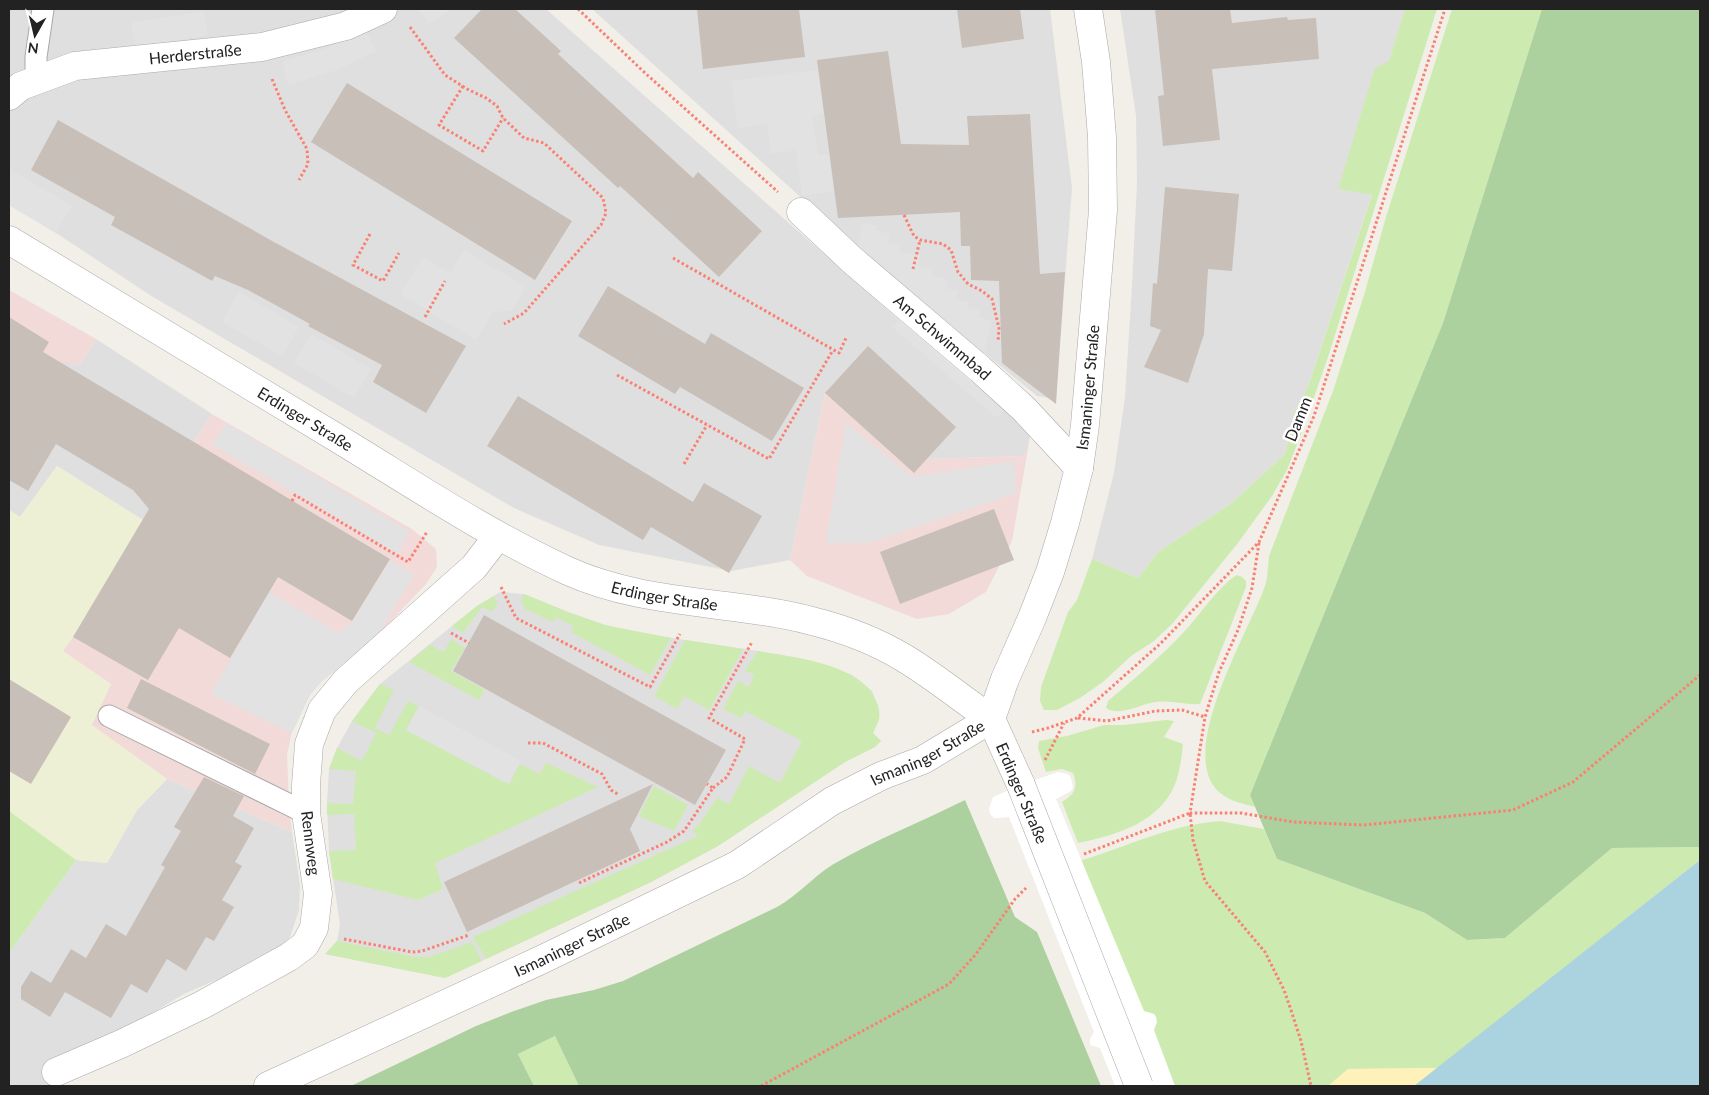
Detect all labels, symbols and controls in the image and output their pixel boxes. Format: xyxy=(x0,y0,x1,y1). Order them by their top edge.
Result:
north arrow xyxy=(10,10,60,60)
text: N xyxy=(27,39,40,58)
street label: Herderstraße xyxy=(148,39,242,67)
street label: Am Schwimmbad xyxy=(890,290,995,384)
street label: Ismaninger Straße xyxy=(1072,324,1102,451)
street label: Erdinger Straße xyxy=(254,382,357,454)
street label: Damm xyxy=(1280,394,1315,444)
street label: Erdinger Straße xyxy=(609,577,719,614)
street label: Ismaninger Straße xyxy=(867,715,988,789)
street label: Erdinger Straße xyxy=(993,739,1052,846)
street label: Rennweg xyxy=(298,810,325,876)
street label: Ismaninger Straße xyxy=(511,909,632,980)

